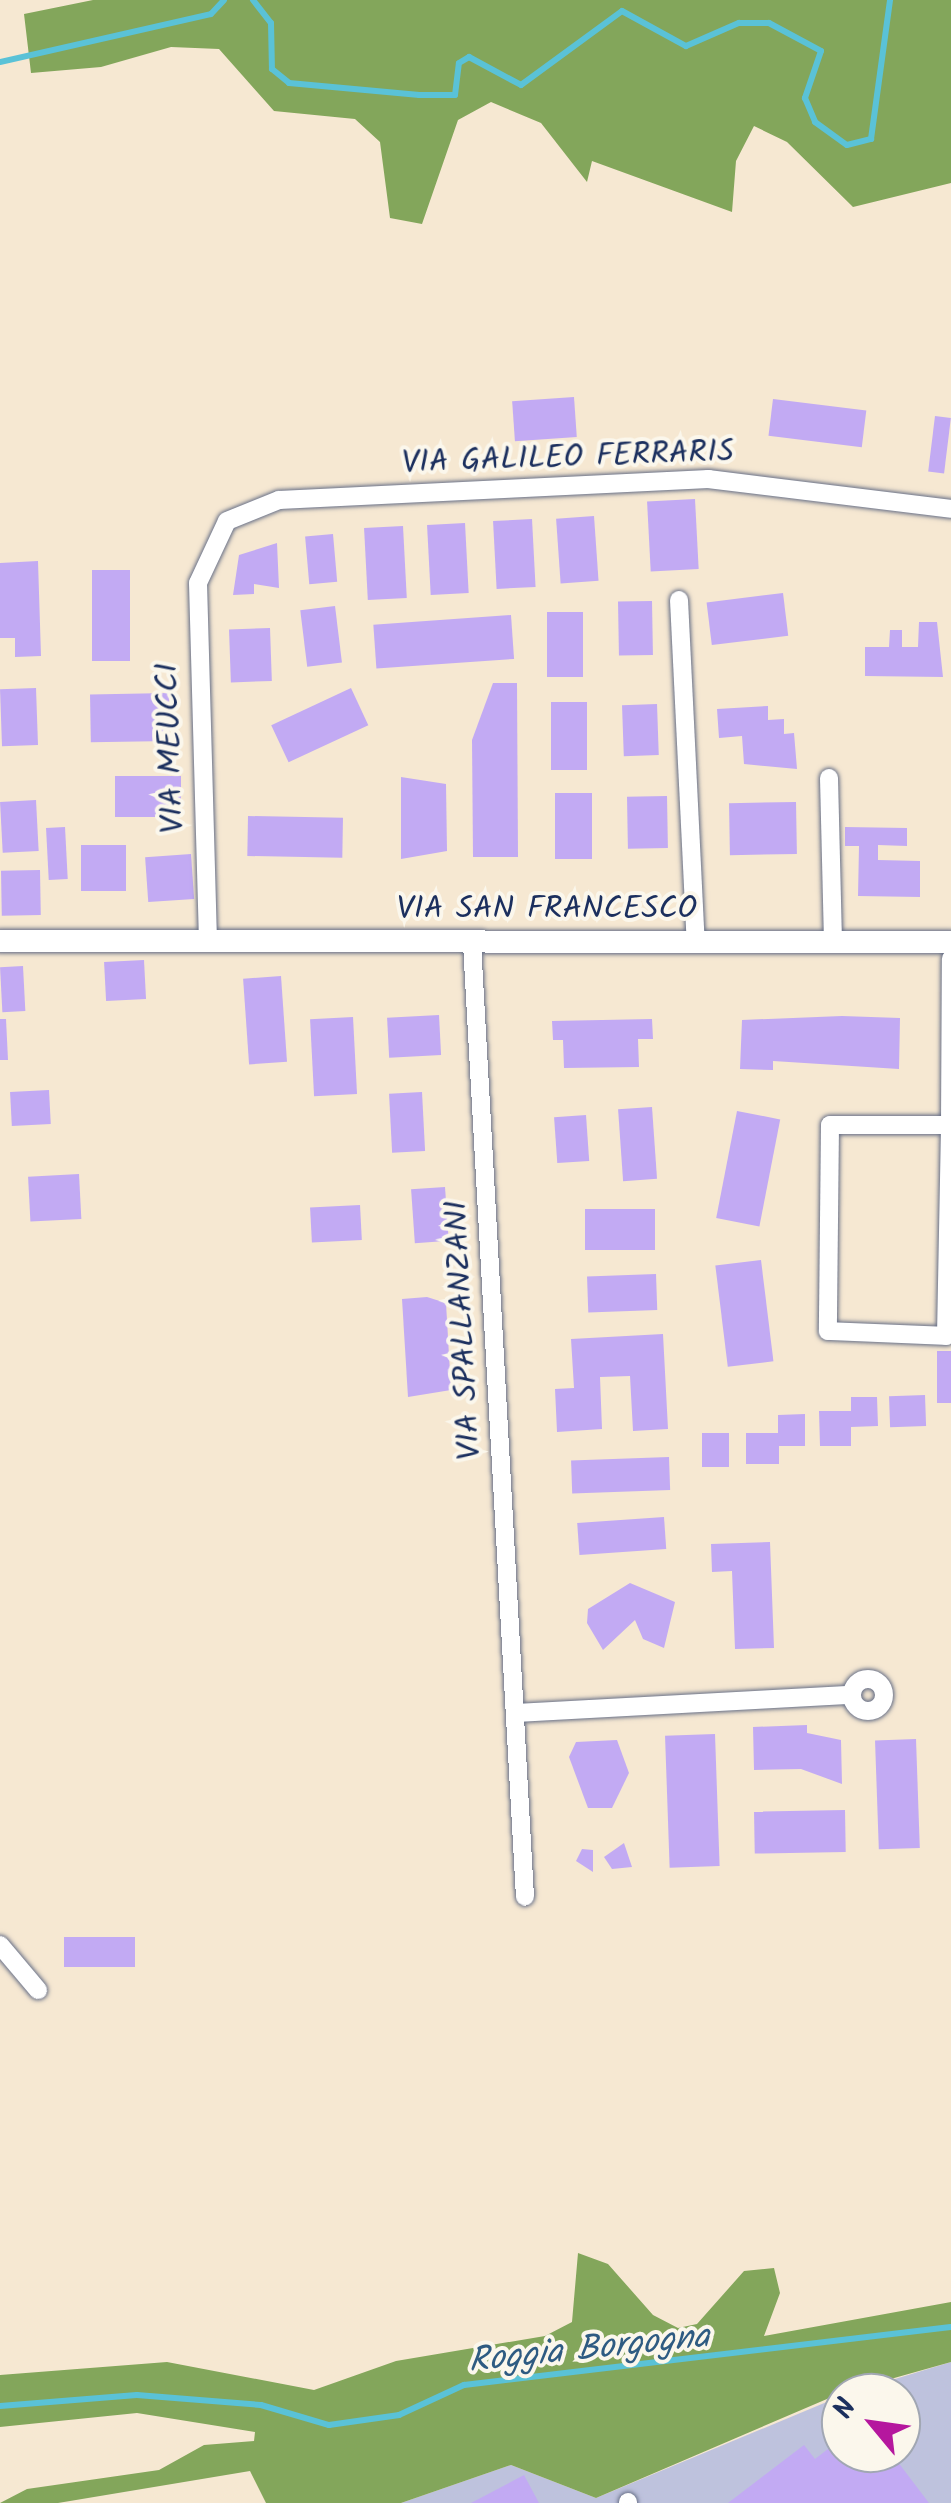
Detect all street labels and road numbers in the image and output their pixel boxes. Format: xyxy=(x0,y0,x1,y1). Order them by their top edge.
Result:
street label: VIA GALILEO FERRARIS xyxy=(401,434,735,484)
street label: VIA MEUCCI xyxy=(150,662,194,834)
street label: VIA SAN FRANCESCO xyxy=(397,891,697,929)
street label: VIA SPALLANZANI xyxy=(439,1199,491,1461)

